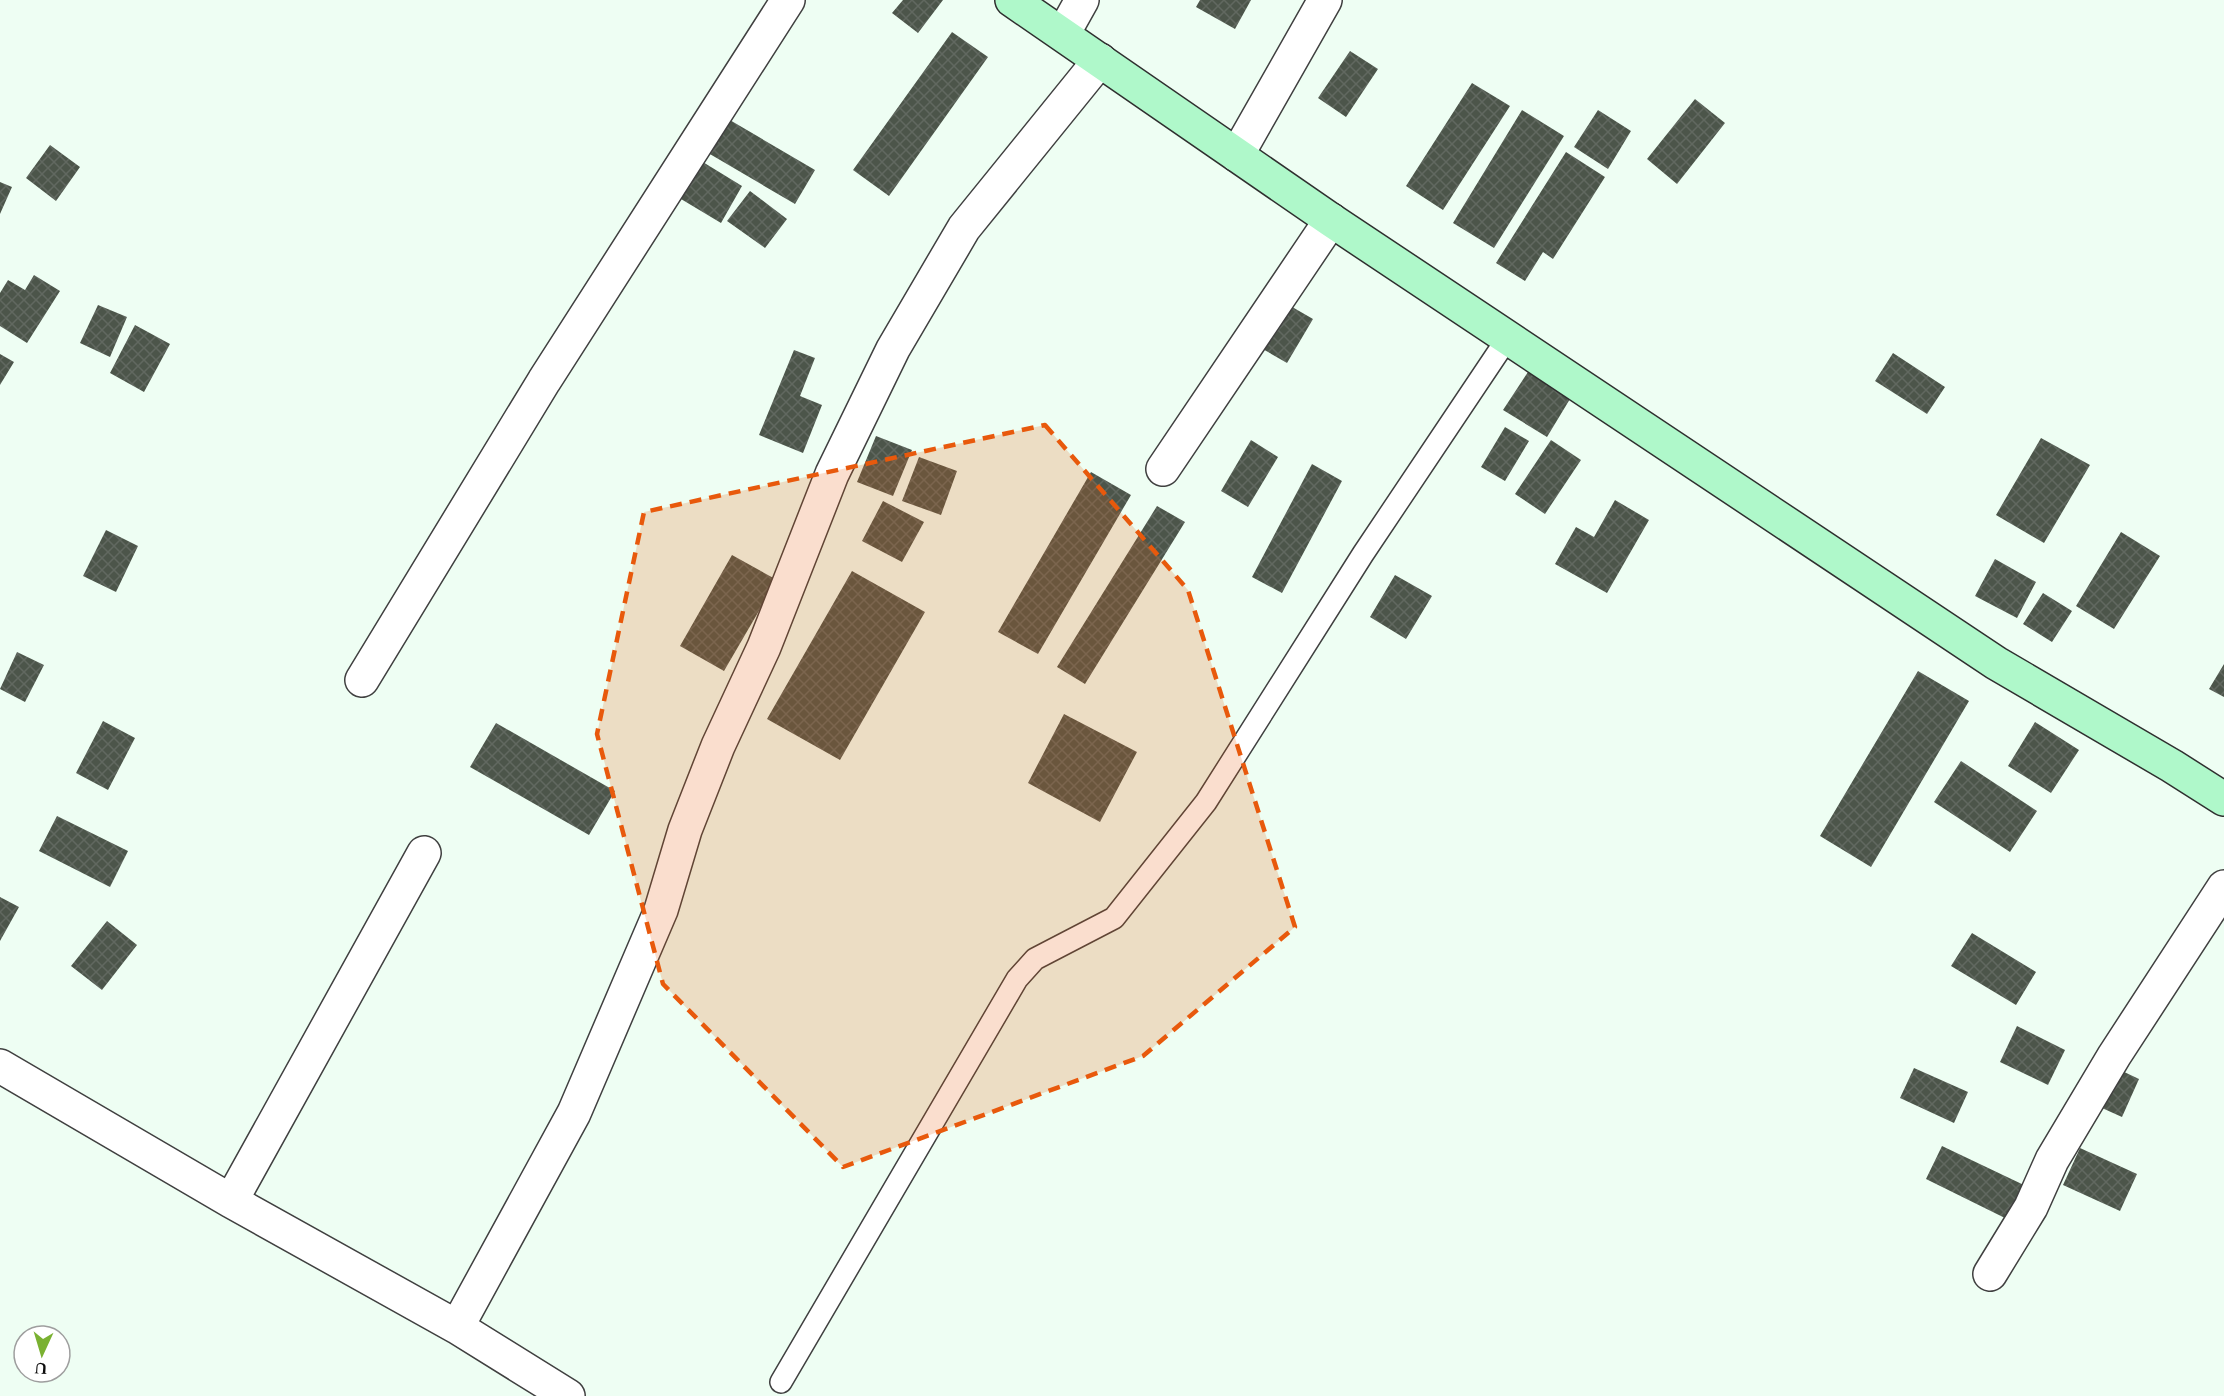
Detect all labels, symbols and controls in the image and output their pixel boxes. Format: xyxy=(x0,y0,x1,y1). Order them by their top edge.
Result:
north arrow xyxy=(12,1324,72,1384)
text: U xyxy=(33,1356,49,1380)

